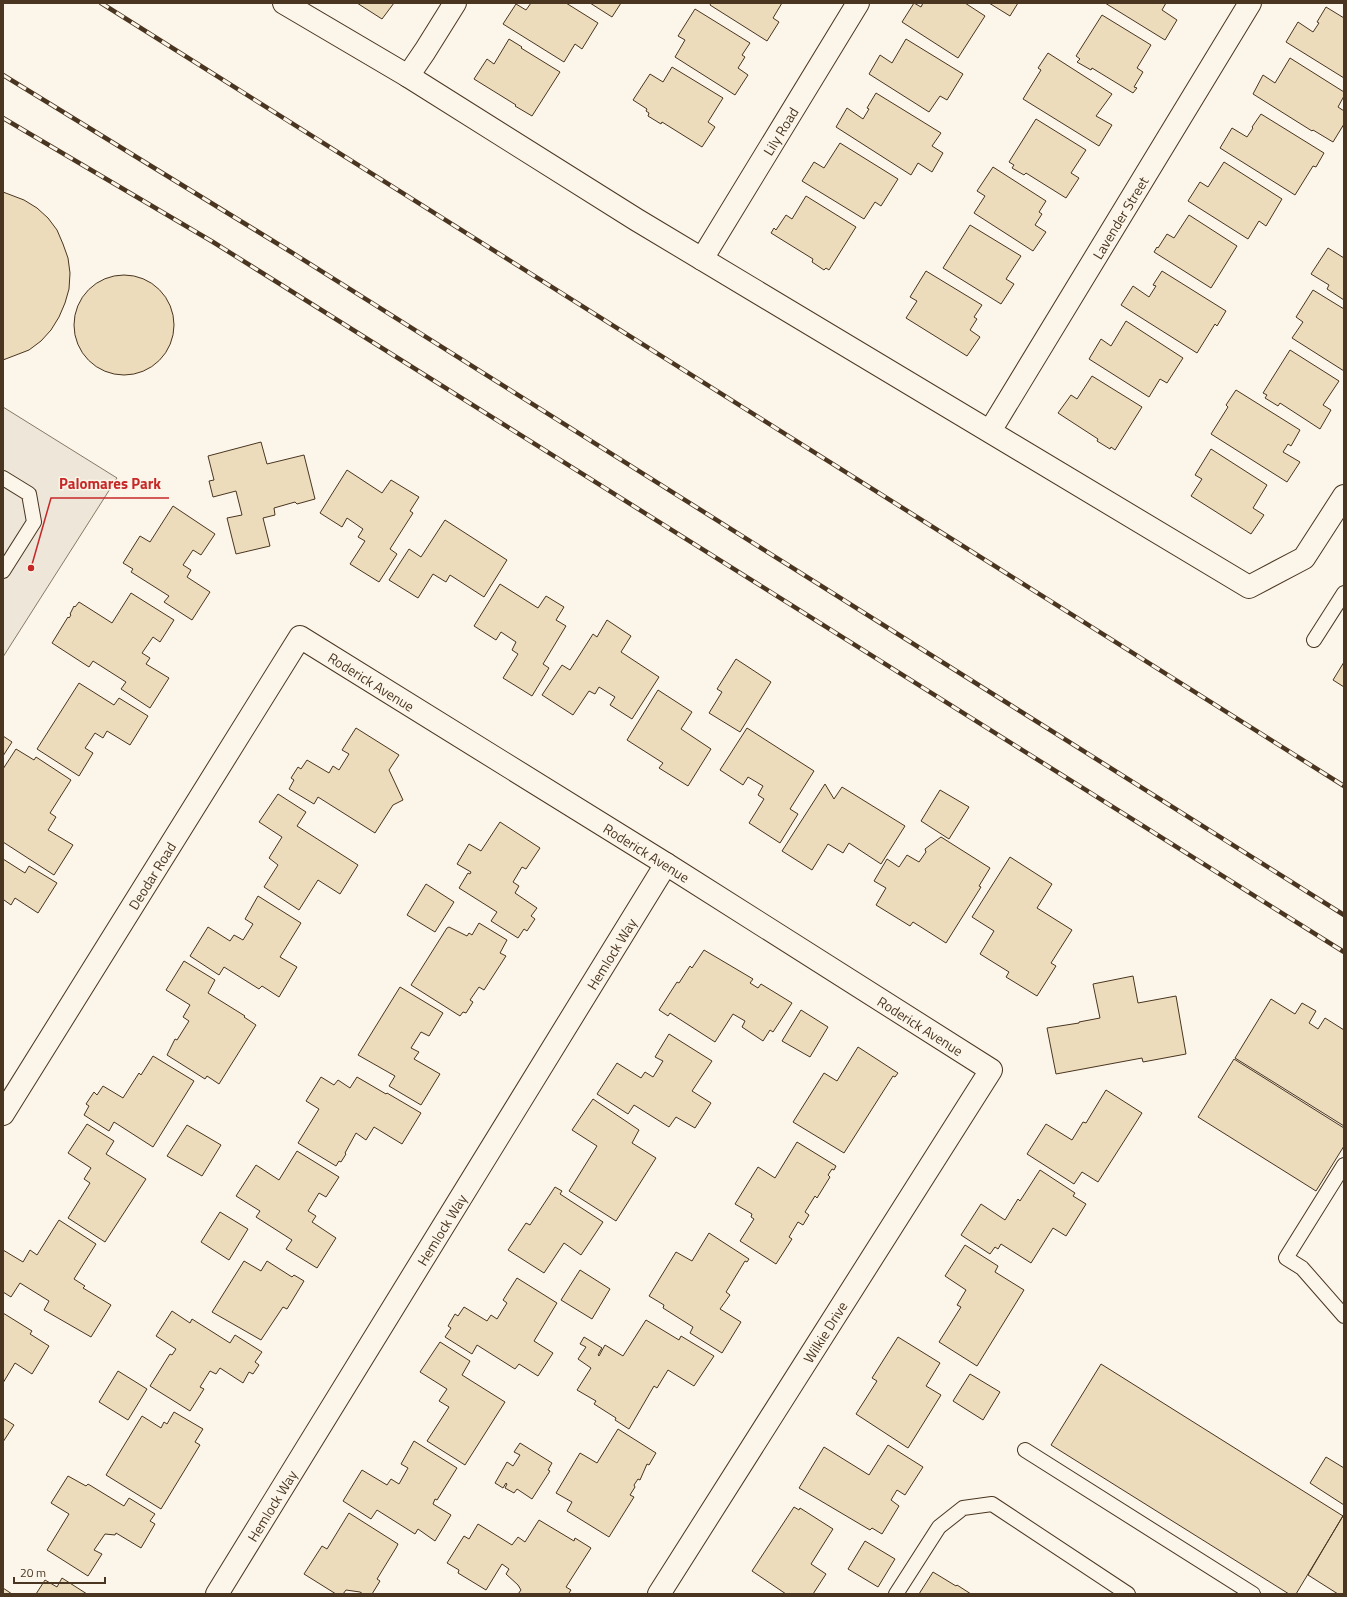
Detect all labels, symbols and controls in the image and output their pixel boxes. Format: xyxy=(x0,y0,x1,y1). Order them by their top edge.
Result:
street label: Lily Road xyxy=(757,103,803,159)
street label: Lavender Street xyxy=(1087,172,1153,263)
callout: Palomares Park xyxy=(51,471,169,498)
text: Palomares Park xyxy=(59,472,161,495)
street label: Roderick Avenue xyxy=(324,647,419,716)
street label: Roderick Avenue xyxy=(600,817,694,887)
street label: Deodar Road xyxy=(122,838,181,913)
street label: Hemlock Way xyxy=(581,913,641,993)
street label: Roderick Avenue xyxy=(874,990,968,1060)
street label: Hemlock Way xyxy=(411,1189,471,1269)
street label: Wilkie Drive xyxy=(798,1297,852,1367)
street label: Hemlock Way xyxy=(241,1465,302,1545)
scale bar xyxy=(14,1559,105,1585)
text: 20 m xyxy=(20,1563,46,1582)

